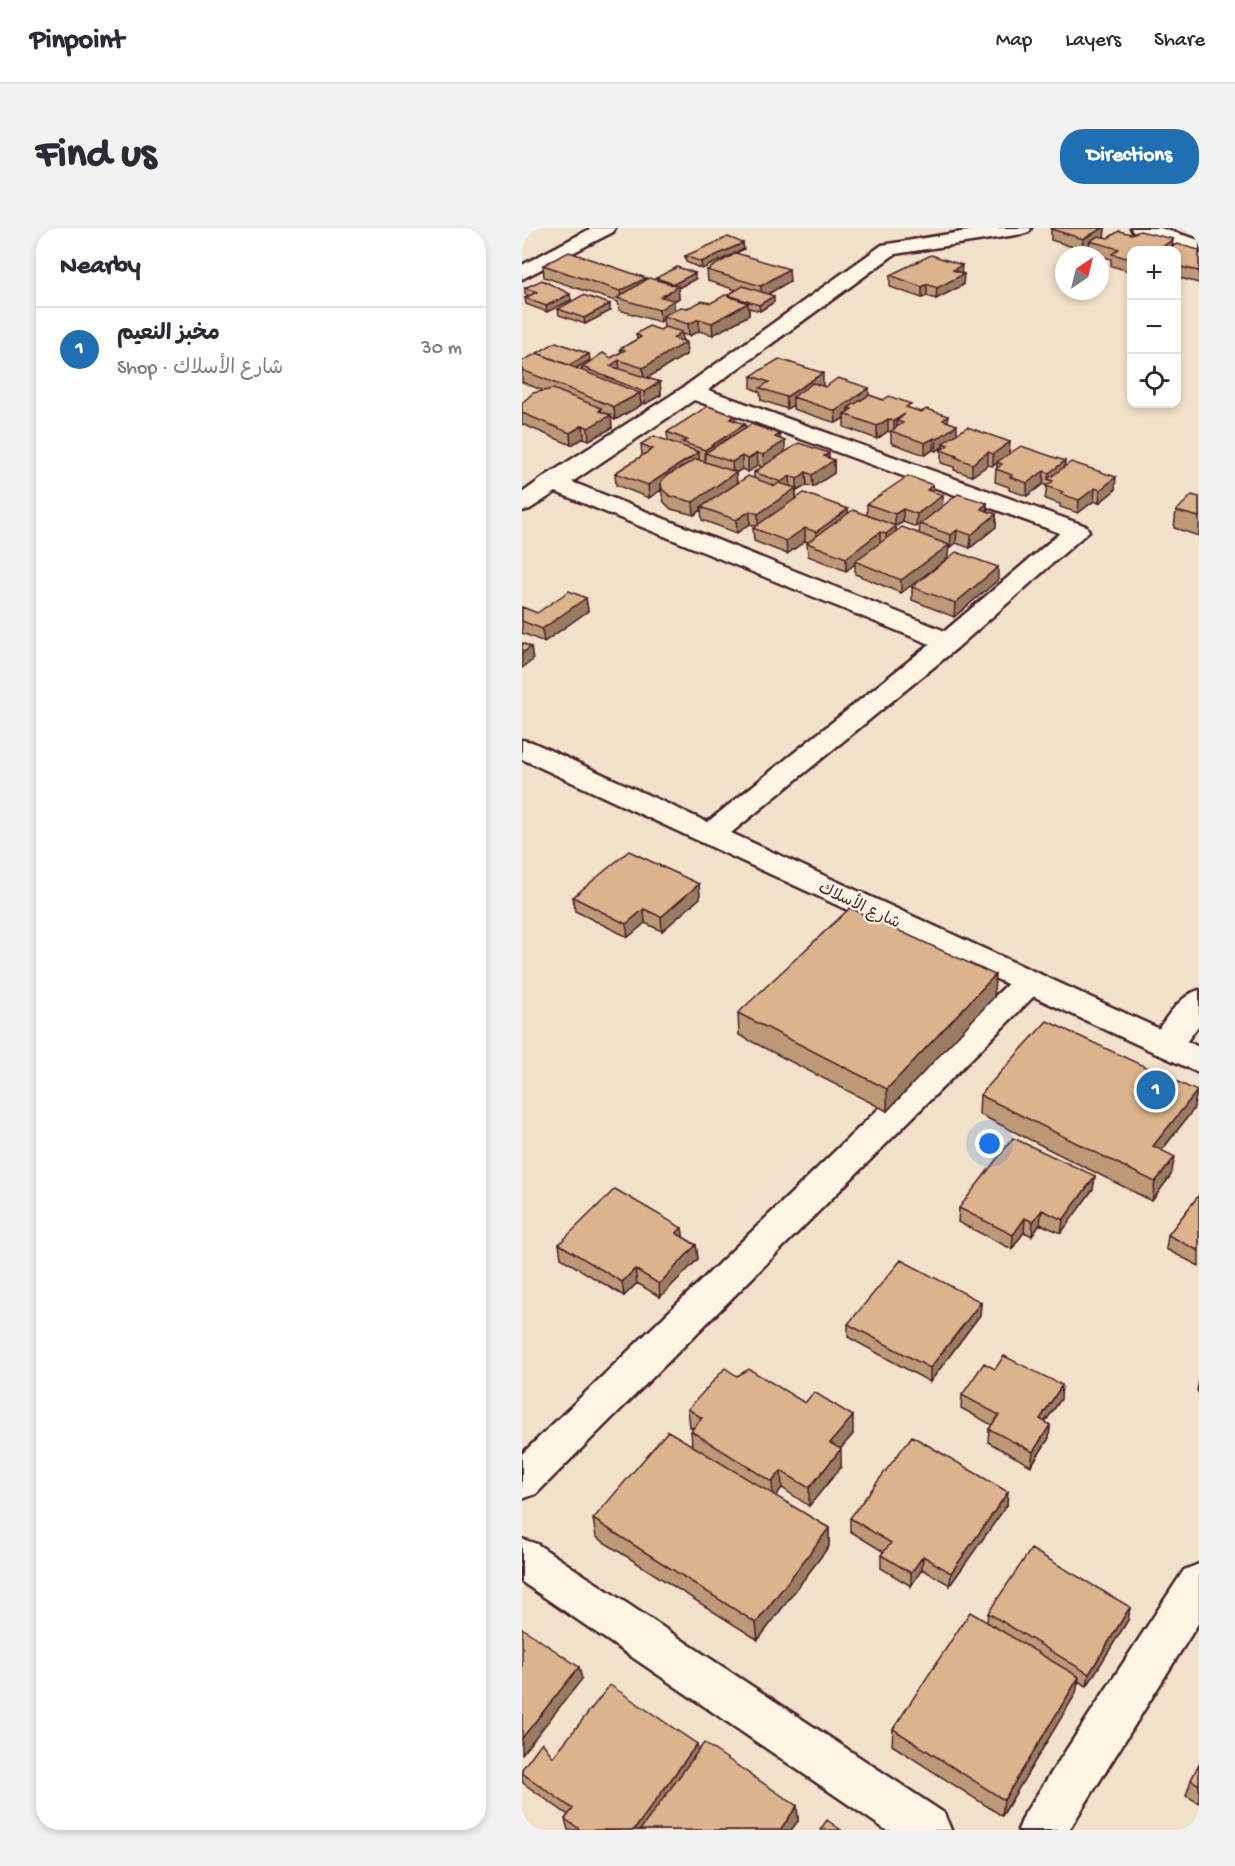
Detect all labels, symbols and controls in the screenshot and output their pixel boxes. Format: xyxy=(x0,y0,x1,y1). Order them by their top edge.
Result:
text: Pinpoint xyxy=(30,25,124,58)
text: Map xyxy=(996,29,1032,54)
text: Layers xyxy=(1065,29,1121,54)
text: Share xyxy=(1154,29,1205,54)
button: Directions xyxy=(1060,129,1199,184)
text: Find us xyxy=(36,132,156,181)
north arrow xyxy=(1055,246,1109,300)
map controls xyxy=(1127,246,1181,408)
button: + xyxy=(1127,246,1181,300)
text: Nearby xyxy=(60,252,141,283)
button: − xyxy=(1127,300,1181,354)
text: مخبز النعيم xyxy=(117,322,220,348)
text: 1 xyxy=(75,338,84,361)
text: 30 m xyxy=(421,338,462,361)
button: locate xyxy=(1127,354,1181,408)
text: Shop · شارع الأسلاك xyxy=(117,358,283,381)
street label: شارع الأسلاك xyxy=(815,876,904,934)
pin: 1 xyxy=(1136,1068,1176,1112)
your location xyxy=(975,1129,1004,1158)

